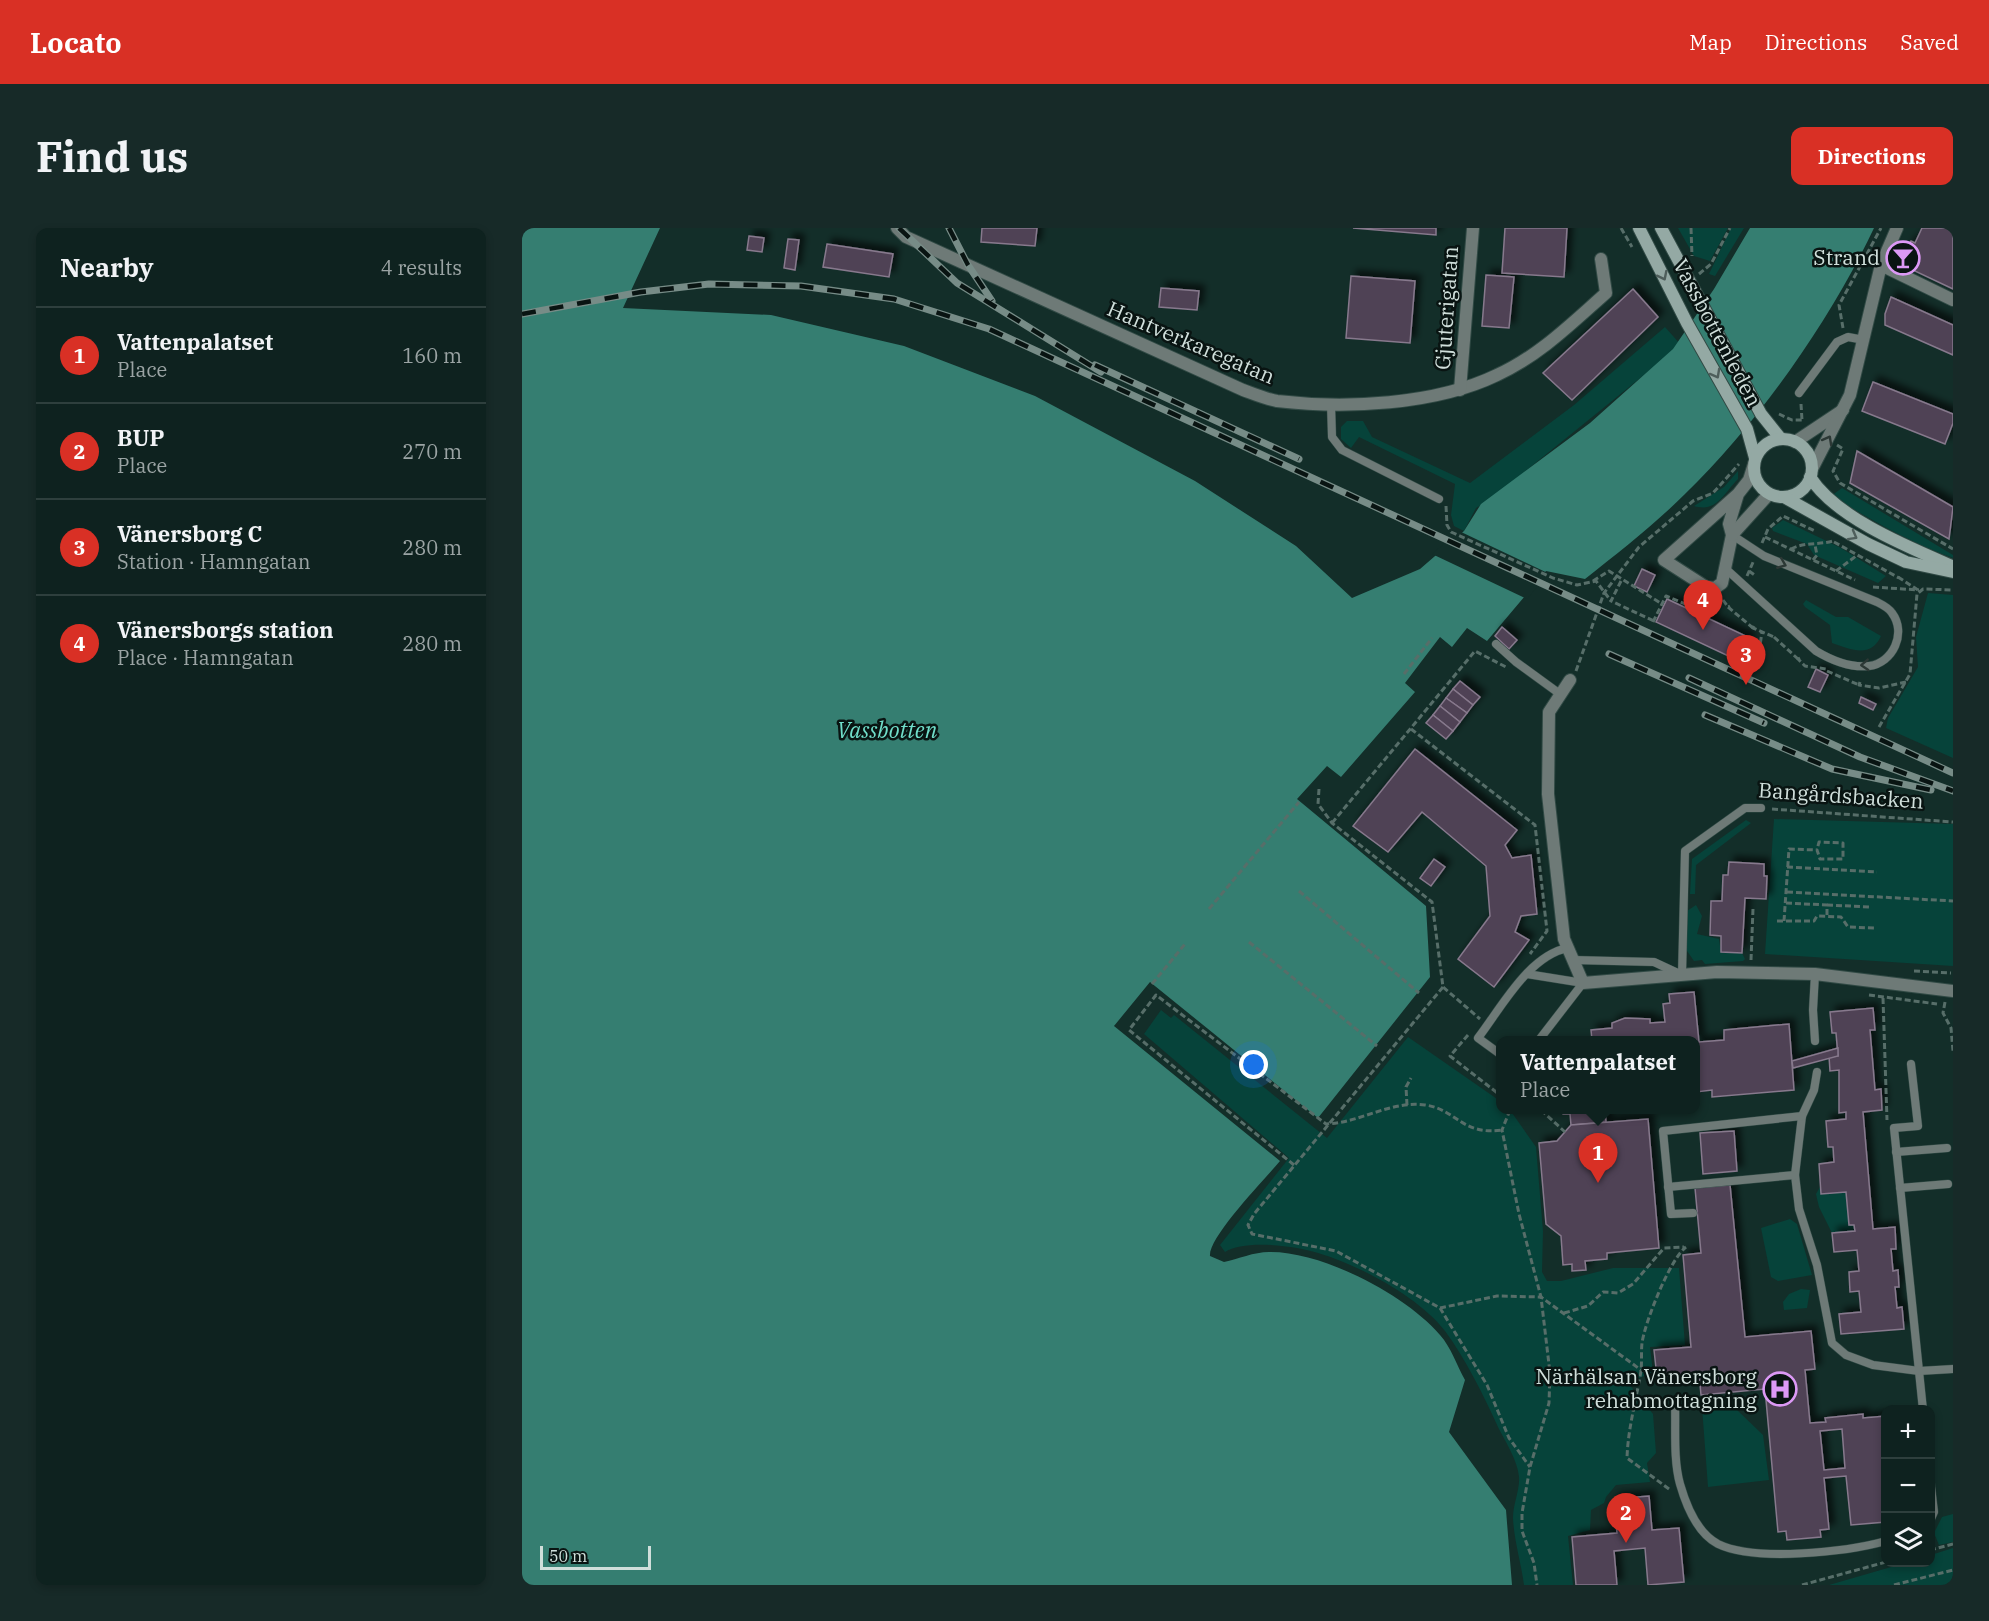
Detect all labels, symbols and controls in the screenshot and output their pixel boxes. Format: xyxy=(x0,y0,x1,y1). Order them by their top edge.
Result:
text: Locato xyxy=(30,24,122,61)
text: Map xyxy=(1689,28,1732,56)
text: Directions xyxy=(1765,28,1867,56)
text: Saved xyxy=(1900,28,1959,56)
button: Directions xyxy=(1791,127,1953,185)
text: Find us xyxy=(36,129,188,184)
bar icon: Strand xyxy=(1885,240,1921,276)
place label: Strand xyxy=(1813,243,1880,271)
street label: Gjuterigatan xyxy=(1428,245,1464,371)
text: Nearby xyxy=(60,250,154,284)
text: 4 results xyxy=(381,254,462,281)
street label: Vassbottenleden xyxy=(1667,254,1769,411)
one-way arrow xyxy=(1656,269,1668,280)
street label: Hantverkaregatan xyxy=(1103,294,1280,390)
text: Vattenpalatset xyxy=(117,327,273,356)
text: 1 xyxy=(74,342,86,369)
text: 160 m xyxy=(402,342,462,369)
text: Place xyxy=(117,356,167,383)
one-way arrow xyxy=(1709,368,1720,378)
text: BUP xyxy=(117,423,164,452)
one-way arrow xyxy=(1821,436,1832,446)
text: 2 xyxy=(74,438,86,465)
text: 270 m xyxy=(402,438,462,465)
text: Place xyxy=(117,452,167,479)
text: Vänersborg C xyxy=(117,519,262,548)
one-way arrow xyxy=(1847,529,1858,540)
text: 3 xyxy=(74,534,86,561)
text: 280 m xyxy=(402,534,462,561)
text: Station · Hamngatan xyxy=(117,548,311,575)
one-way arrow xyxy=(1776,557,1787,569)
pin: 4 xyxy=(1684,580,1722,630)
text: Vänersborgs station xyxy=(117,615,334,644)
text: 4 xyxy=(74,630,86,657)
text: 280 m xyxy=(402,630,462,657)
pin: 3 xyxy=(1726,636,1766,685)
text: Place · Hamngatan xyxy=(117,644,294,671)
one-way arrow xyxy=(1861,659,1870,672)
water label: Vassbotten xyxy=(837,715,938,744)
street label: Bangårdsbacken xyxy=(1757,775,1925,815)
popup xyxy=(1496,1036,1700,1114)
text: Vattenpalatset xyxy=(1520,1047,1676,1076)
your location xyxy=(1239,1050,1268,1079)
text: Place xyxy=(1520,1076,1570,1103)
pin: 1 xyxy=(1578,1134,1618,1183)
place label: Närhälsan Vänersborg rehabmottagning xyxy=(1536,1362,1758,1414)
hospital icon: Närhälsan Vänersborg rehabmottagning xyxy=(1762,1371,1798,1407)
map controls xyxy=(1881,1405,1935,1567)
button: + xyxy=(1881,1405,1935,1459)
button: − xyxy=(1881,1459,1935,1513)
pin: 2 xyxy=(1606,1494,1646,1543)
button: layers xyxy=(1881,1513,1935,1567)
scale bar xyxy=(540,1543,651,1570)
text: 50 m xyxy=(549,1546,587,1566)

